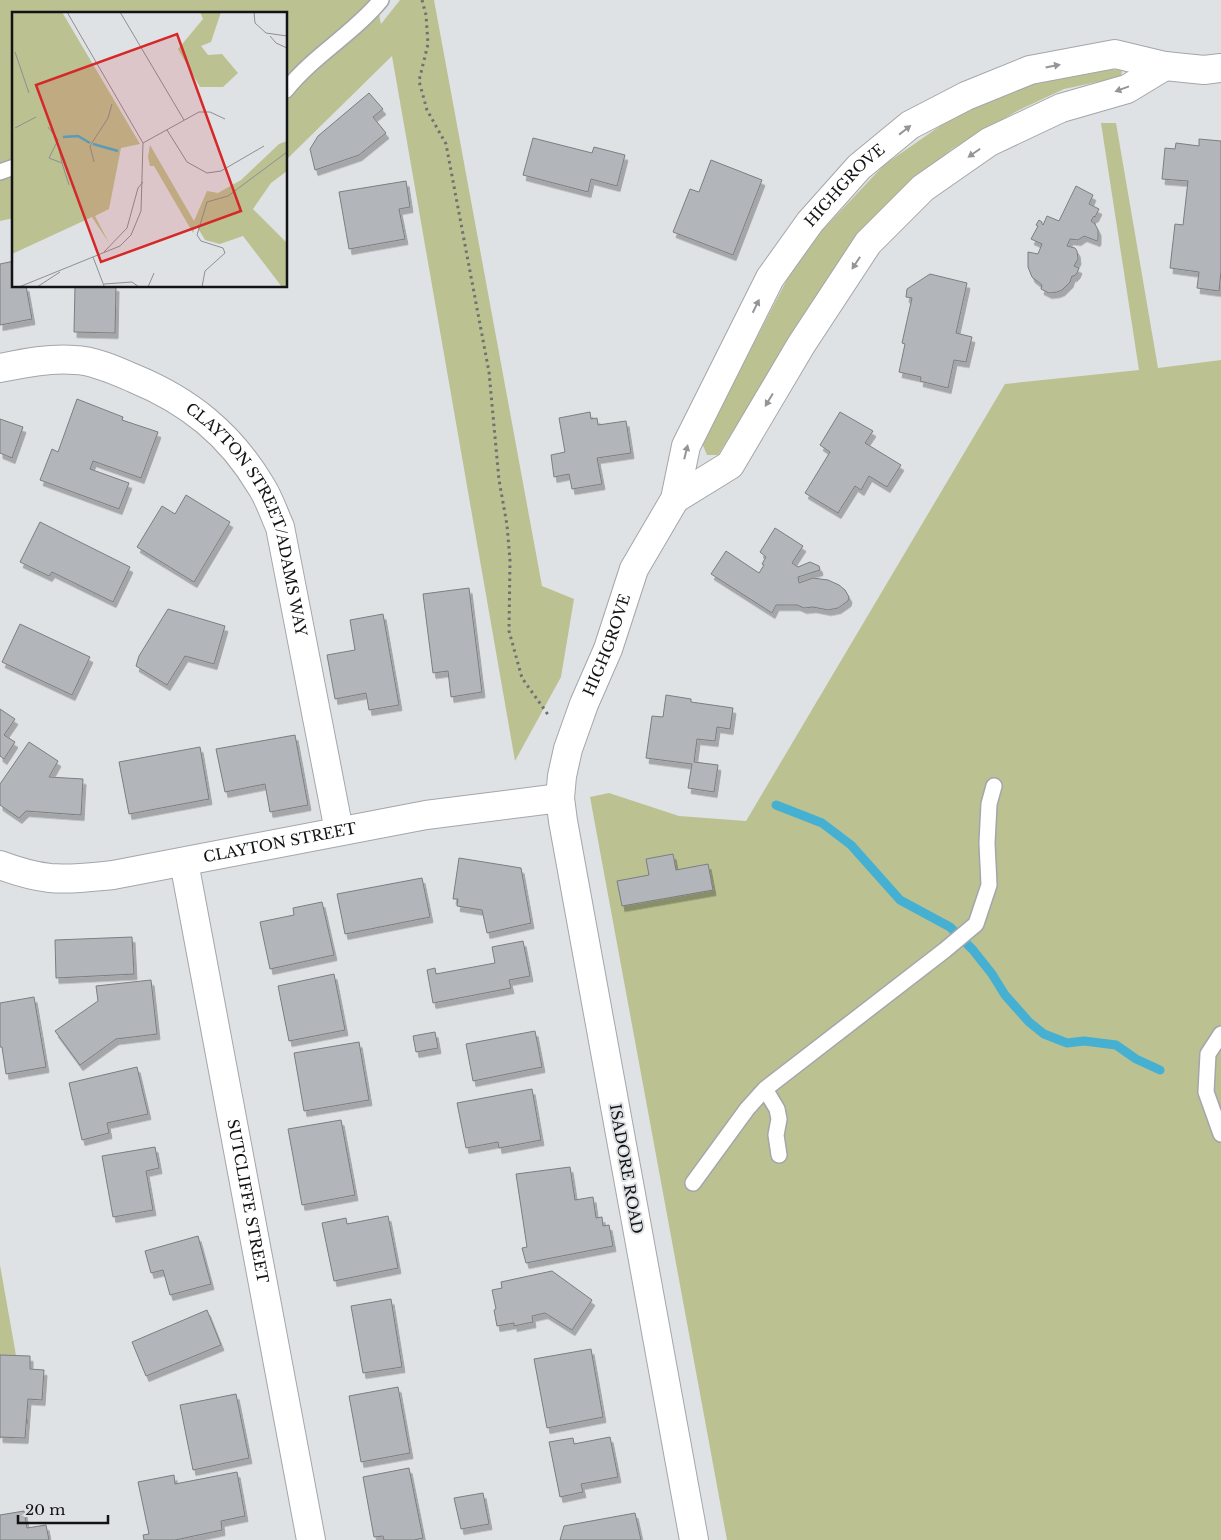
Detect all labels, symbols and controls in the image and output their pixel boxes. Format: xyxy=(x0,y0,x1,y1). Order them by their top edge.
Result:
inset map xyxy=(12,12,288,288)
one-way arrow xyxy=(1045,62,1061,70)
one-way arrow xyxy=(1115,86,1130,93)
one-way arrow xyxy=(898,124,911,135)
street label: HIGHGROVE xyxy=(800,140,888,231)
one-way arrow xyxy=(967,148,981,158)
one-way arrow xyxy=(851,256,861,269)
one-way arrow xyxy=(752,299,760,313)
one-way arrow xyxy=(764,393,773,406)
street label: CLAYTON STREET/ADAMS WAY xyxy=(182,399,311,639)
one-way arrow xyxy=(682,444,690,459)
street label: HIGHGROVE xyxy=(579,591,634,699)
street label: CLAYTON STREET xyxy=(202,819,358,866)
street label: ISADORE ROAD xyxy=(606,1102,647,1235)
street label: SUTCLIFFE STREET xyxy=(223,1118,273,1285)
scale bar xyxy=(18,1492,108,1524)
text: 20 m xyxy=(25,1500,65,1519)

